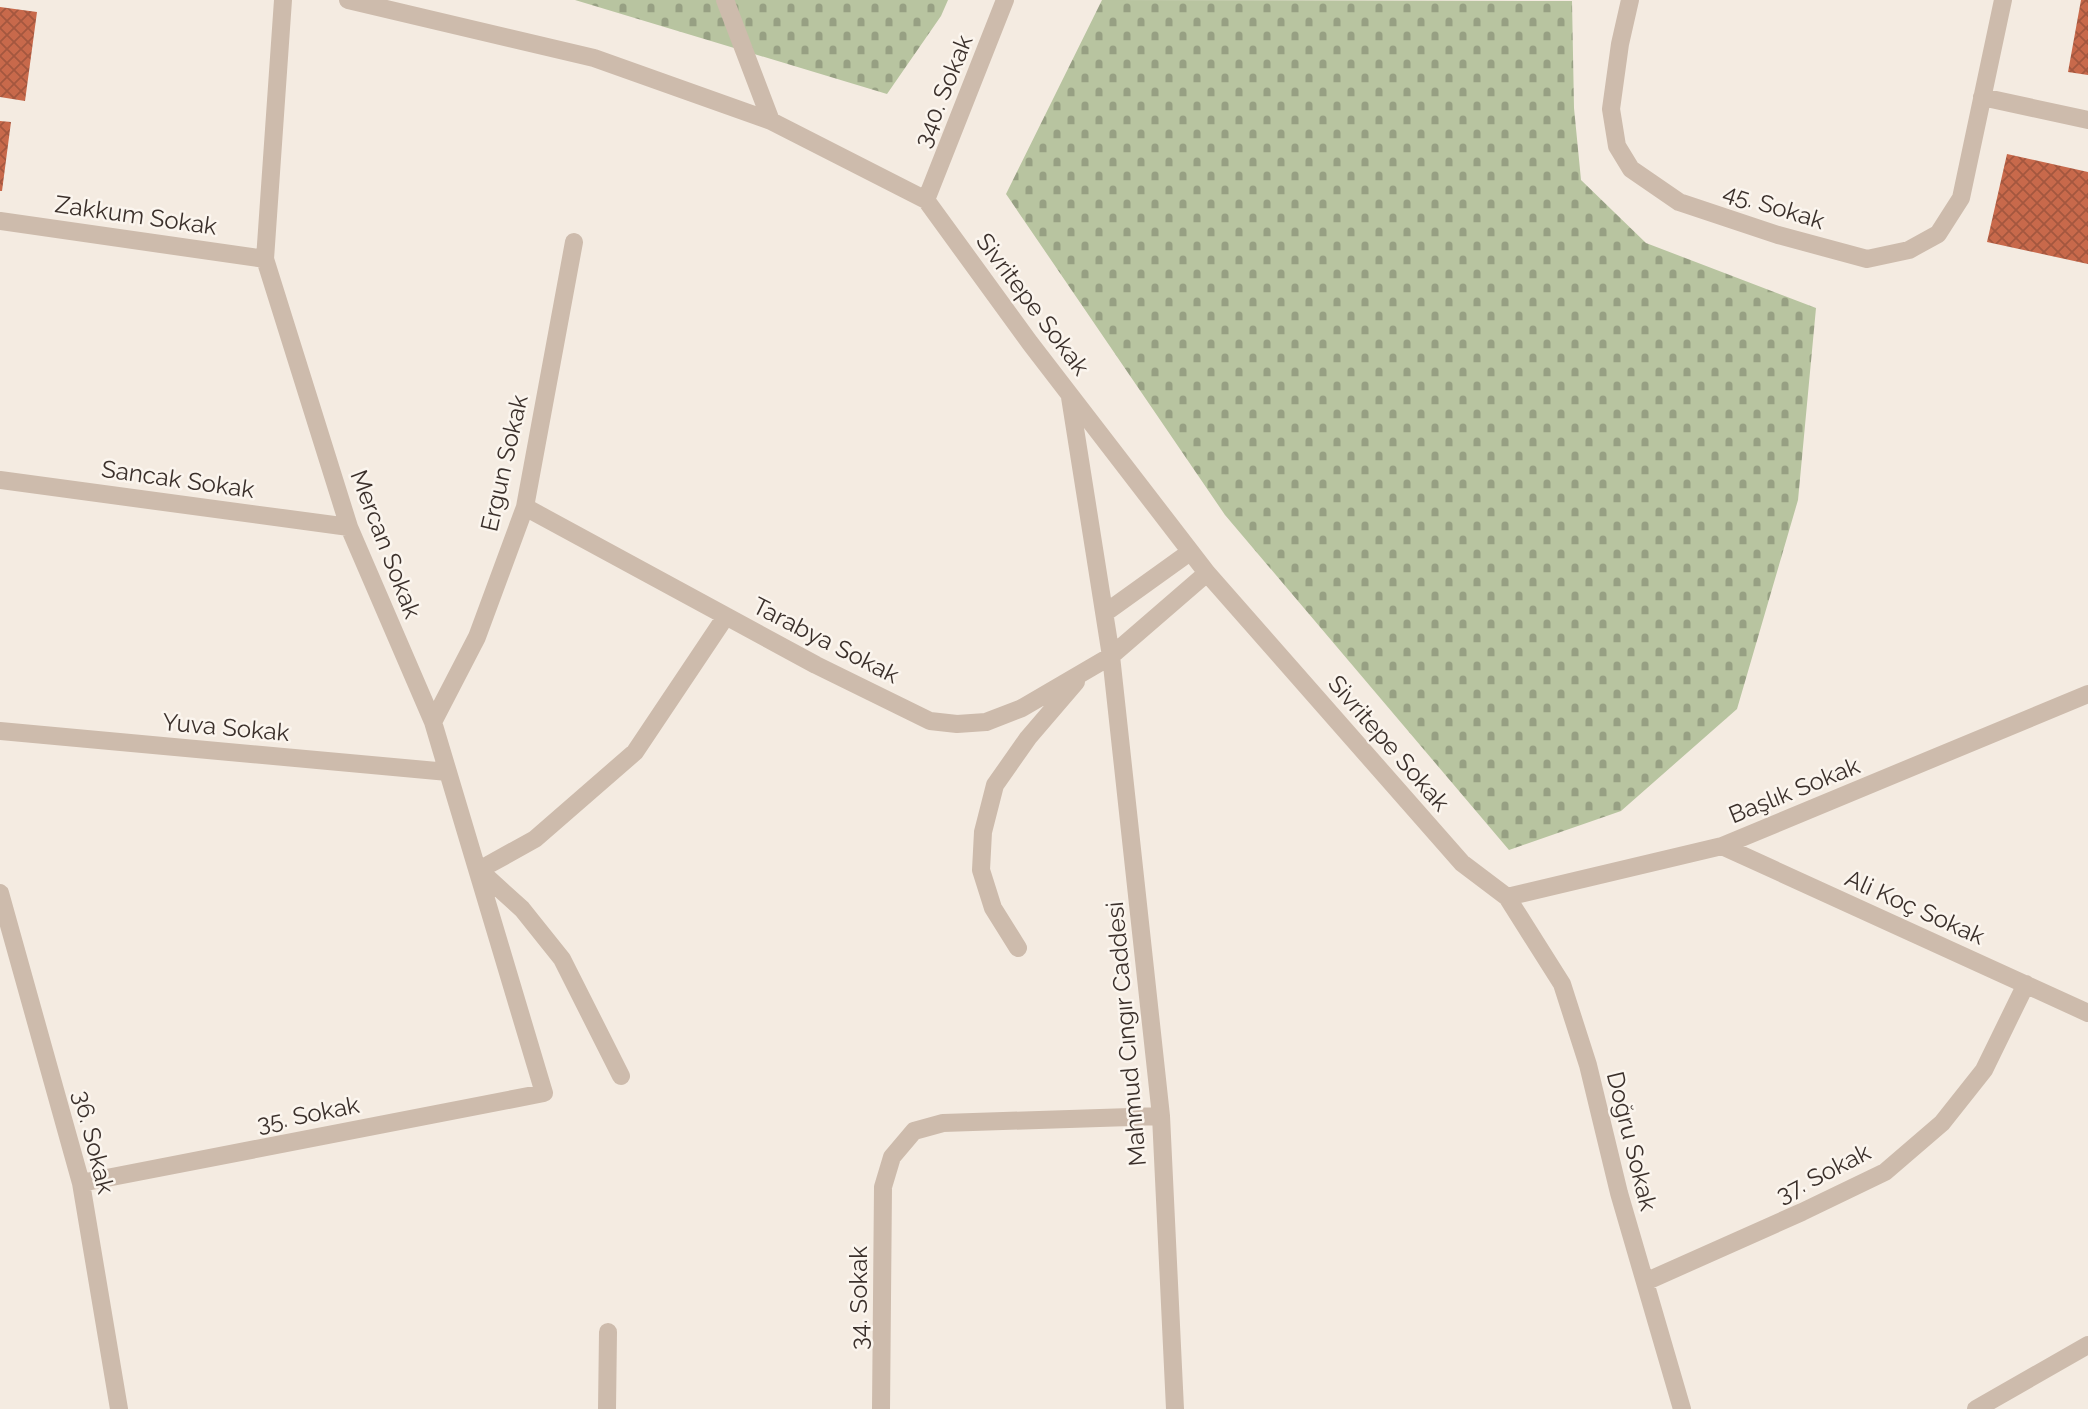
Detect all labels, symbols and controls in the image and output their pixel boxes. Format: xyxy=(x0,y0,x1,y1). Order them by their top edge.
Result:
street label: 340. Sokak xyxy=(907,30,979,151)
street label: 45. Sokak xyxy=(1720,177,1828,235)
street label: Zakkum Sokak xyxy=(53,189,219,241)
street label: Sivritepe Sokak xyxy=(970,227,1096,381)
street label: Ergun Sokak xyxy=(474,392,534,534)
street label: Sancak Sokak xyxy=(100,454,257,504)
street label: Mercan Sokak xyxy=(344,466,428,623)
street label: Tarabya Sokak xyxy=(748,591,904,689)
street label: Sivritepe Sokak xyxy=(1322,669,1456,817)
street label: Yuva Sokak xyxy=(161,707,291,747)
street label: Başlık Sokak xyxy=(1724,750,1864,829)
street label: Ali Koç Sokak xyxy=(1841,863,1990,951)
street label: Mahmud Cıngır Caddesi xyxy=(1100,901,1152,1167)
street label: Doğru Sokak xyxy=(1601,1068,1663,1214)
street label: 36. Sokak xyxy=(67,1087,121,1197)
street label: 35. Sokak xyxy=(254,1090,362,1138)
street label: 37. Sokak xyxy=(1771,1137,1875,1209)
street label: 34. Sokak xyxy=(844,1246,873,1350)

